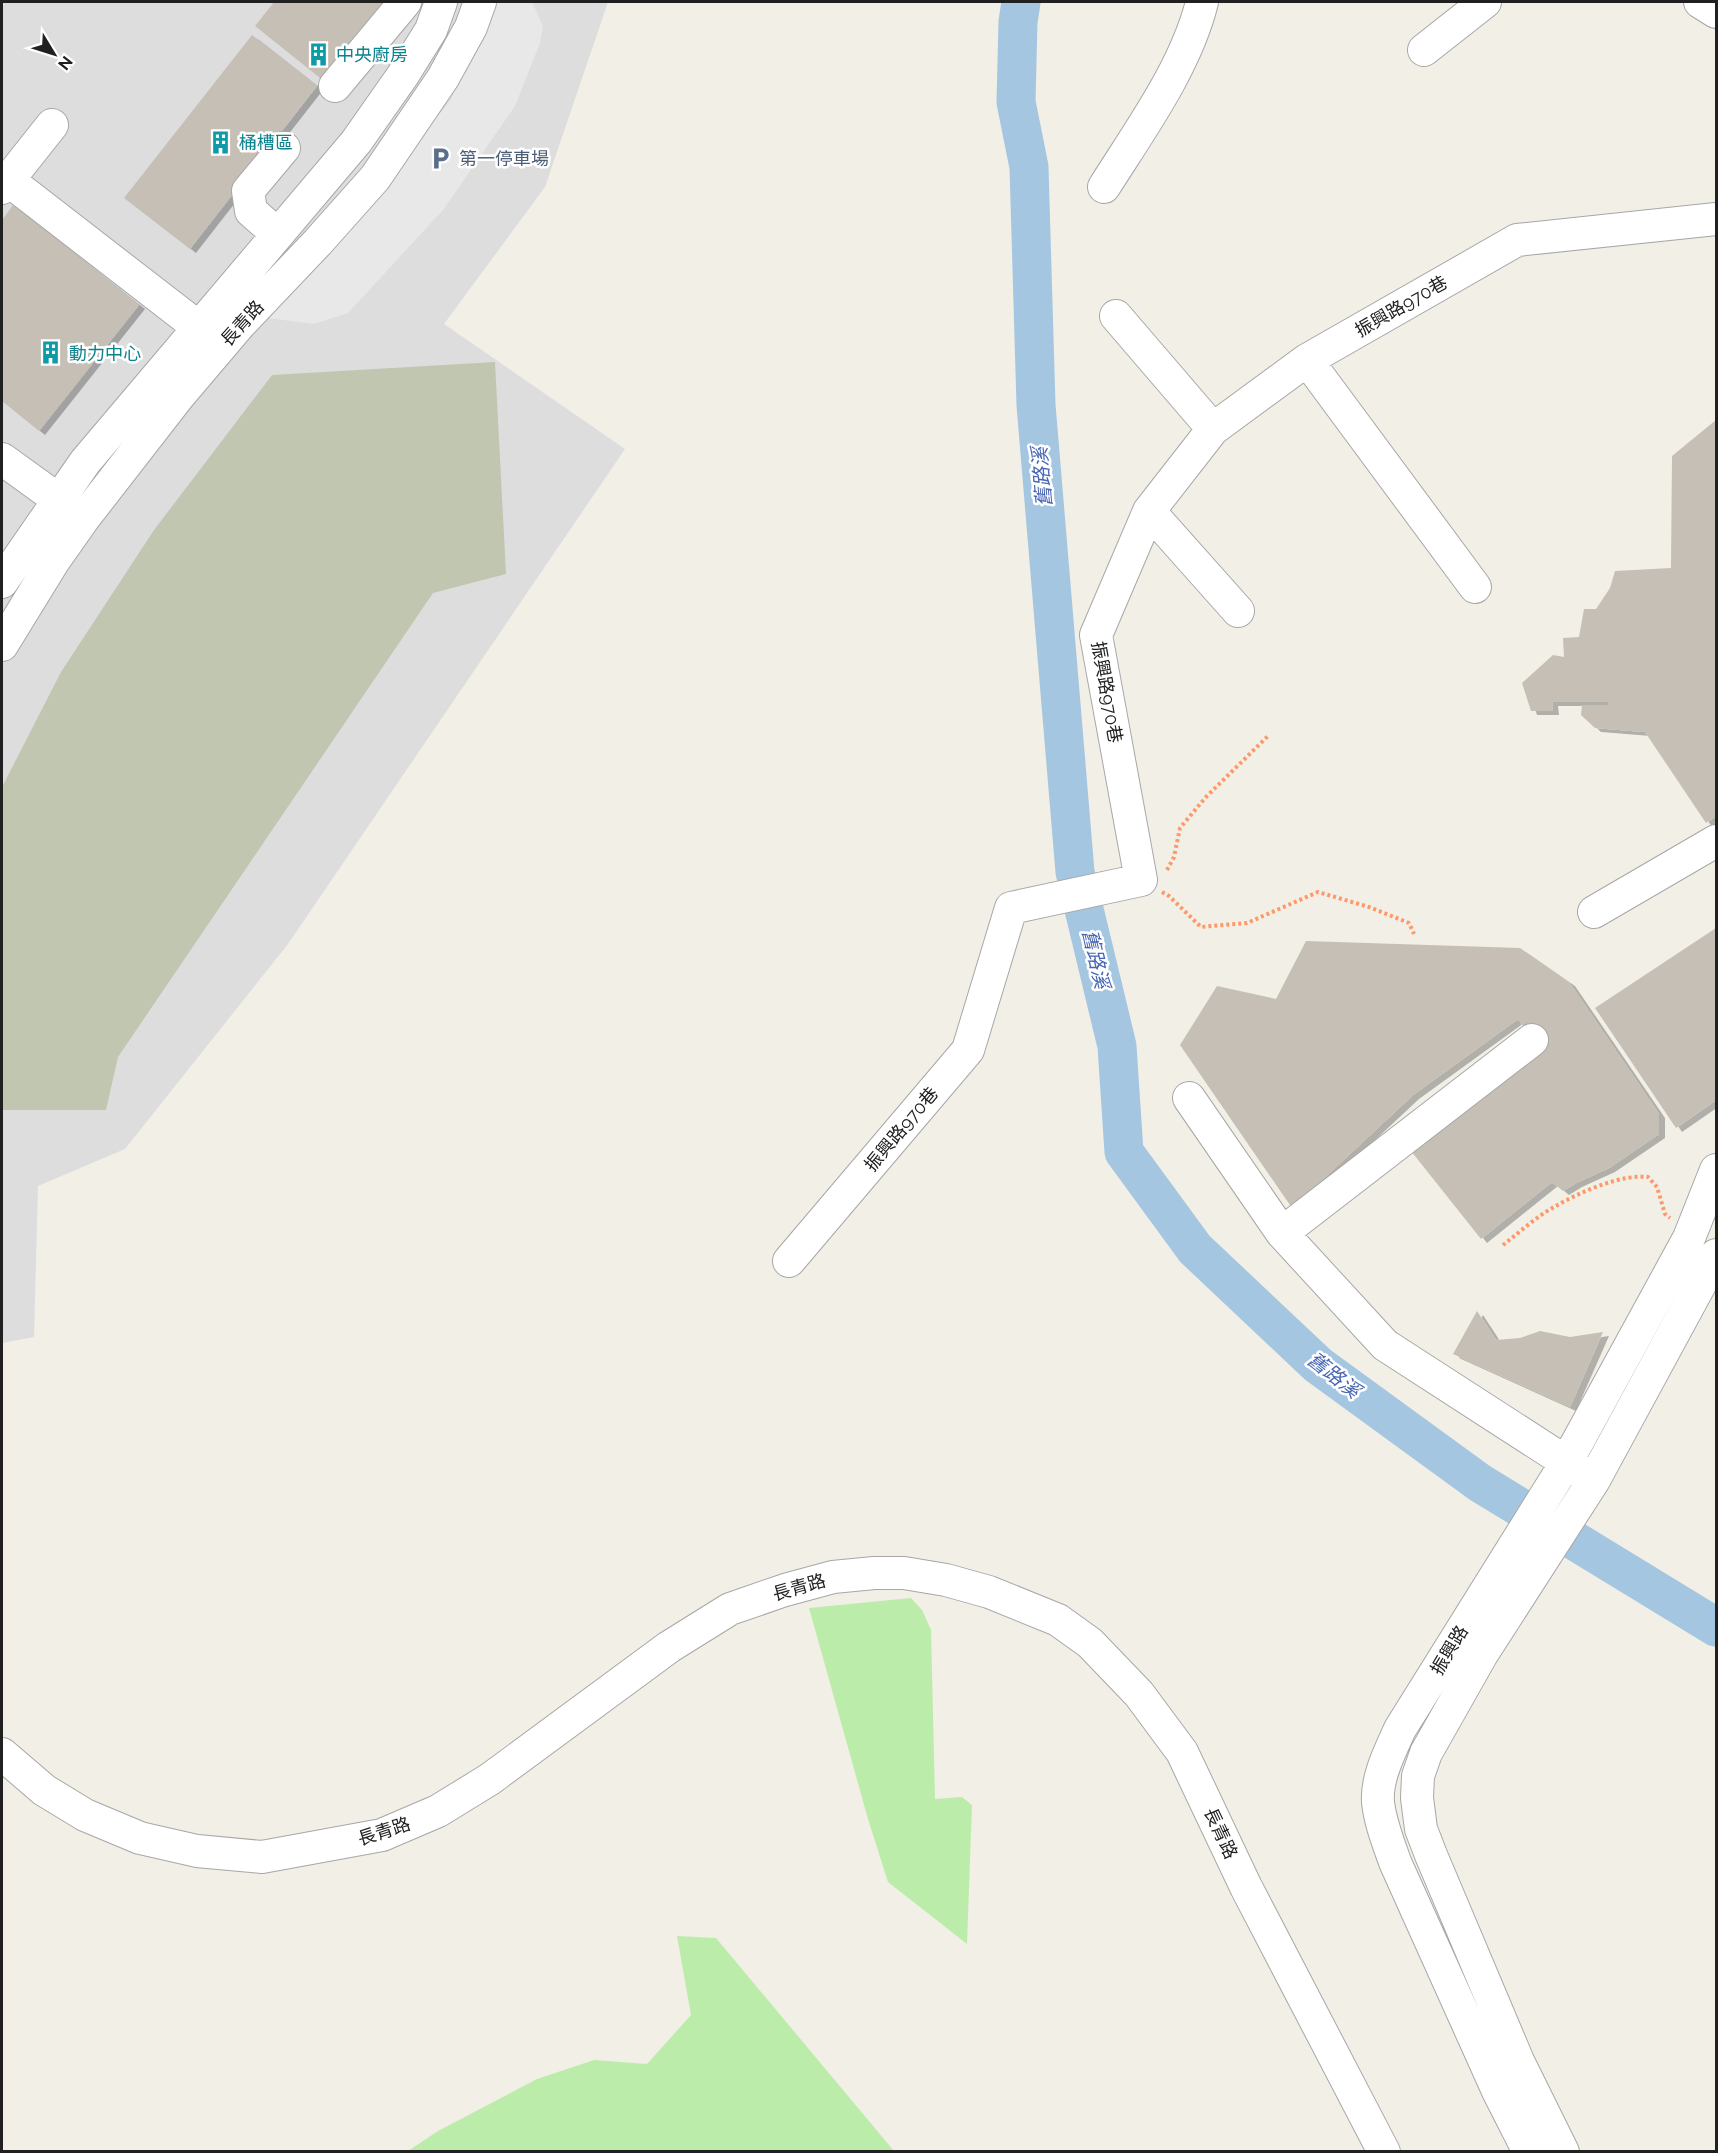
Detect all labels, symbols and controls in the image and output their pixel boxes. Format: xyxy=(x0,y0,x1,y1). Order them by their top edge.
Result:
north arrow xyxy=(24,24,84,84)
building icon: 中央廚房 xyxy=(305,41,331,67)
place label: 中央廚房 xyxy=(336,44,408,65)
text: N xyxy=(54,52,77,74)
building icon: 桶槽區 xyxy=(208,129,234,155)
place label: 桶槽區 xyxy=(239,132,293,153)
parking icon: 第一停車場 xyxy=(428,145,454,171)
place label: 第一停車場 xyxy=(459,148,549,169)
street label: 振興路970巷 xyxy=(1351,271,1451,341)
street label: 長青路 xyxy=(216,296,268,350)
building icon: 動力中心 xyxy=(38,340,64,366)
place label: 動力中心 xyxy=(69,343,141,364)
water label: 舊路溪 xyxy=(1027,443,1057,508)
street label: 振興路970巷 xyxy=(1088,639,1126,745)
water label: 舊路溪 xyxy=(1078,927,1115,994)
street label: 振興路970巷 xyxy=(860,1083,942,1175)
water label: 舊路溪 xyxy=(1303,1347,1367,1405)
street label: 長青路 xyxy=(770,1569,828,1605)
street label: 振興路 xyxy=(1426,1621,1472,1679)
street label: 長青路 xyxy=(1200,1804,1242,1862)
street label: 長青路 xyxy=(355,1813,413,1849)

